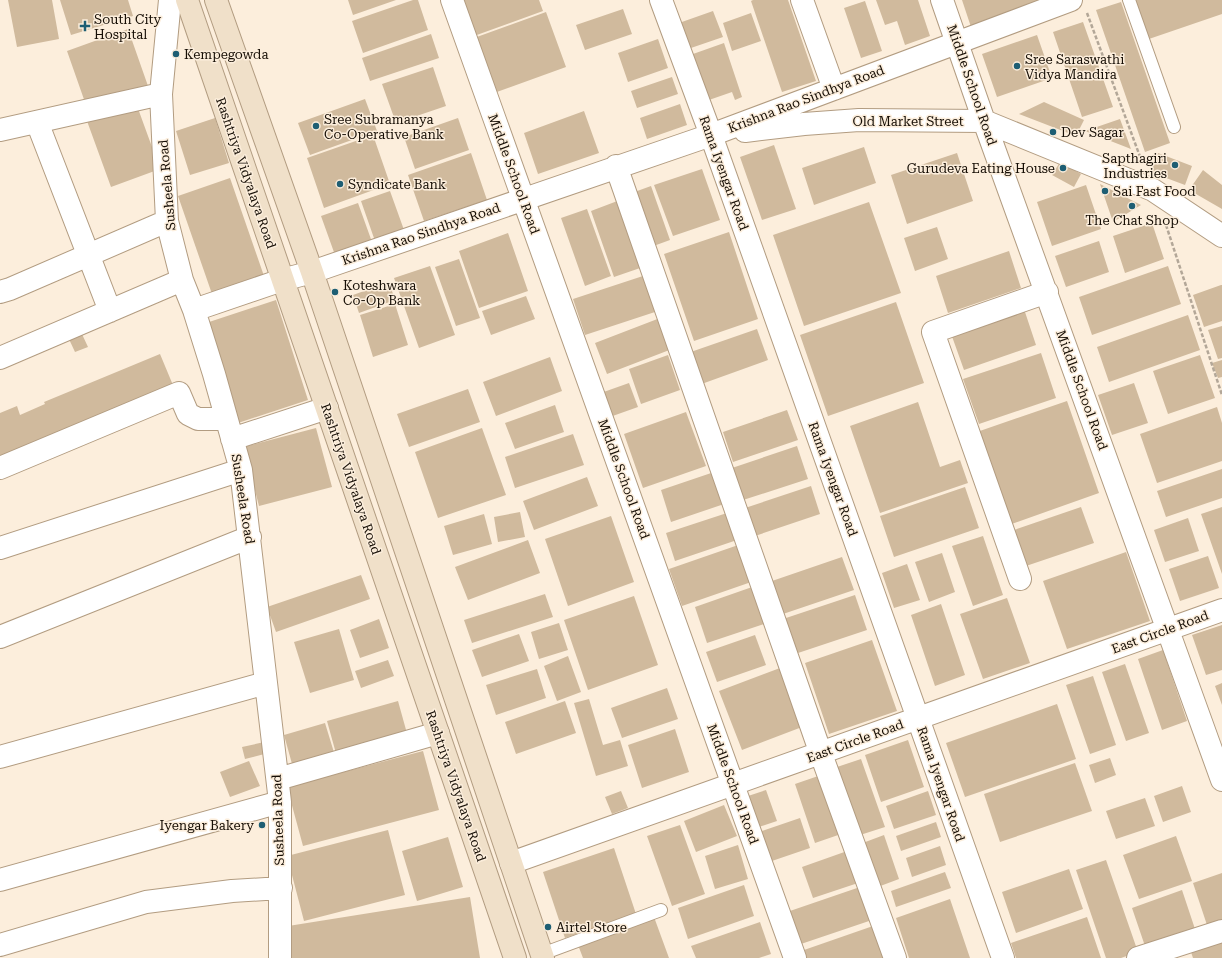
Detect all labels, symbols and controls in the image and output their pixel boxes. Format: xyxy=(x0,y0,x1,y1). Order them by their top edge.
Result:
place label: South City Hospital xyxy=(94,12,162,42)
marker: South City Hospital xyxy=(79,20,91,32)
street label: Middle School Road xyxy=(944,23,1000,148)
place label: Kempegowda xyxy=(184,47,268,62)
marker: Kempegowda xyxy=(171,49,181,59)
place label: Sree Saraswathi Vidya Mandira xyxy=(1025,52,1124,82)
marker: Sree Saraswathi Vidya Mandira xyxy=(1012,61,1022,71)
street label: Krishna Rao Sindhya Road xyxy=(726,62,887,136)
street label: Rashtriya Vidyalaya Road xyxy=(213,95,279,251)
place label: Sree Subramanya Co-Operative Bank xyxy=(324,112,444,142)
street label: Middle School Road xyxy=(485,112,543,237)
street label: Rama Iyengar Road xyxy=(696,114,752,233)
street label: Old Market Street xyxy=(852,114,964,129)
marker: Sree Subramanya Co-Operative Bank xyxy=(311,121,321,131)
place label: Dev Sagar xyxy=(1061,125,1124,140)
marker: Dev Sagar xyxy=(1048,127,1058,137)
street label: Susheela Road xyxy=(155,138,178,231)
place label: Sapthagiri Industries xyxy=(1102,151,1167,181)
marker: Sapthagiri Industries xyxy=(1170,160,1180,170)
place label: Gurudeva Eating House xyxy=(907,161,1055,176)
marker: Gurudeva Eating House xyxy=(1058,163,1068,173)
place label: Syndicate Bank xyxy=(348,177,446,192)
marker: Syndicate Bank xyxy=(335,179,345,189)
place label: Sai Fast Food xyxy=(1113,184,1196,199)
marker: Sai Fast Food xyxy=(1100,186,1110,196)
street label: Krishna Rao Sindhya Road xyxy=(340,200,503,268)
marker: The Chat Shop xyxy=(1127,201,1137,211)
place label: The Chat Shop xyxy=(1085,213,1179,228)
place label: Koteshwara Co-Op Bank xyxy=(343,278,420,308)
marker: Koteshwara Co-Op Bank xyxy=(330,287,340,297)
street label: Middle School Road xyxy=(1053,328,1111,453)
street label: Rashtriya Vidyalaya Road xyxy=(318,401,384,557)
street label: Middle School Road xyxy=(595,417,653,542)
street label: Rama Iyengar Road xyxy=(805,420,861,539)
street label: Susheela Road xyxy=(228,453,258,546)
street label: East Circle Road xyxy=(1109,607,1211,657)
street label: Rashtriya Vidyalaya Road xyxy=(423,708,489,864)
street label: East Circle Road xyxy=(804,716,906,766)
street label: Middle School Road xyxy=(704,722,762,847)
street label: Rama Iyengar Road xyxy=(914,724,968,844)
street label: Susheela Road xyxy=(269,773,287,866)
place label: Iyengar Bakery xyxy=(159,818,254,833)
marker: Iyengar Bakery xyxy=(257,820,267,830)
place label: Airtel Store xyxy=(556,920,627,935)
marker: Airtel Store xyxy=(543,922,553,932)

